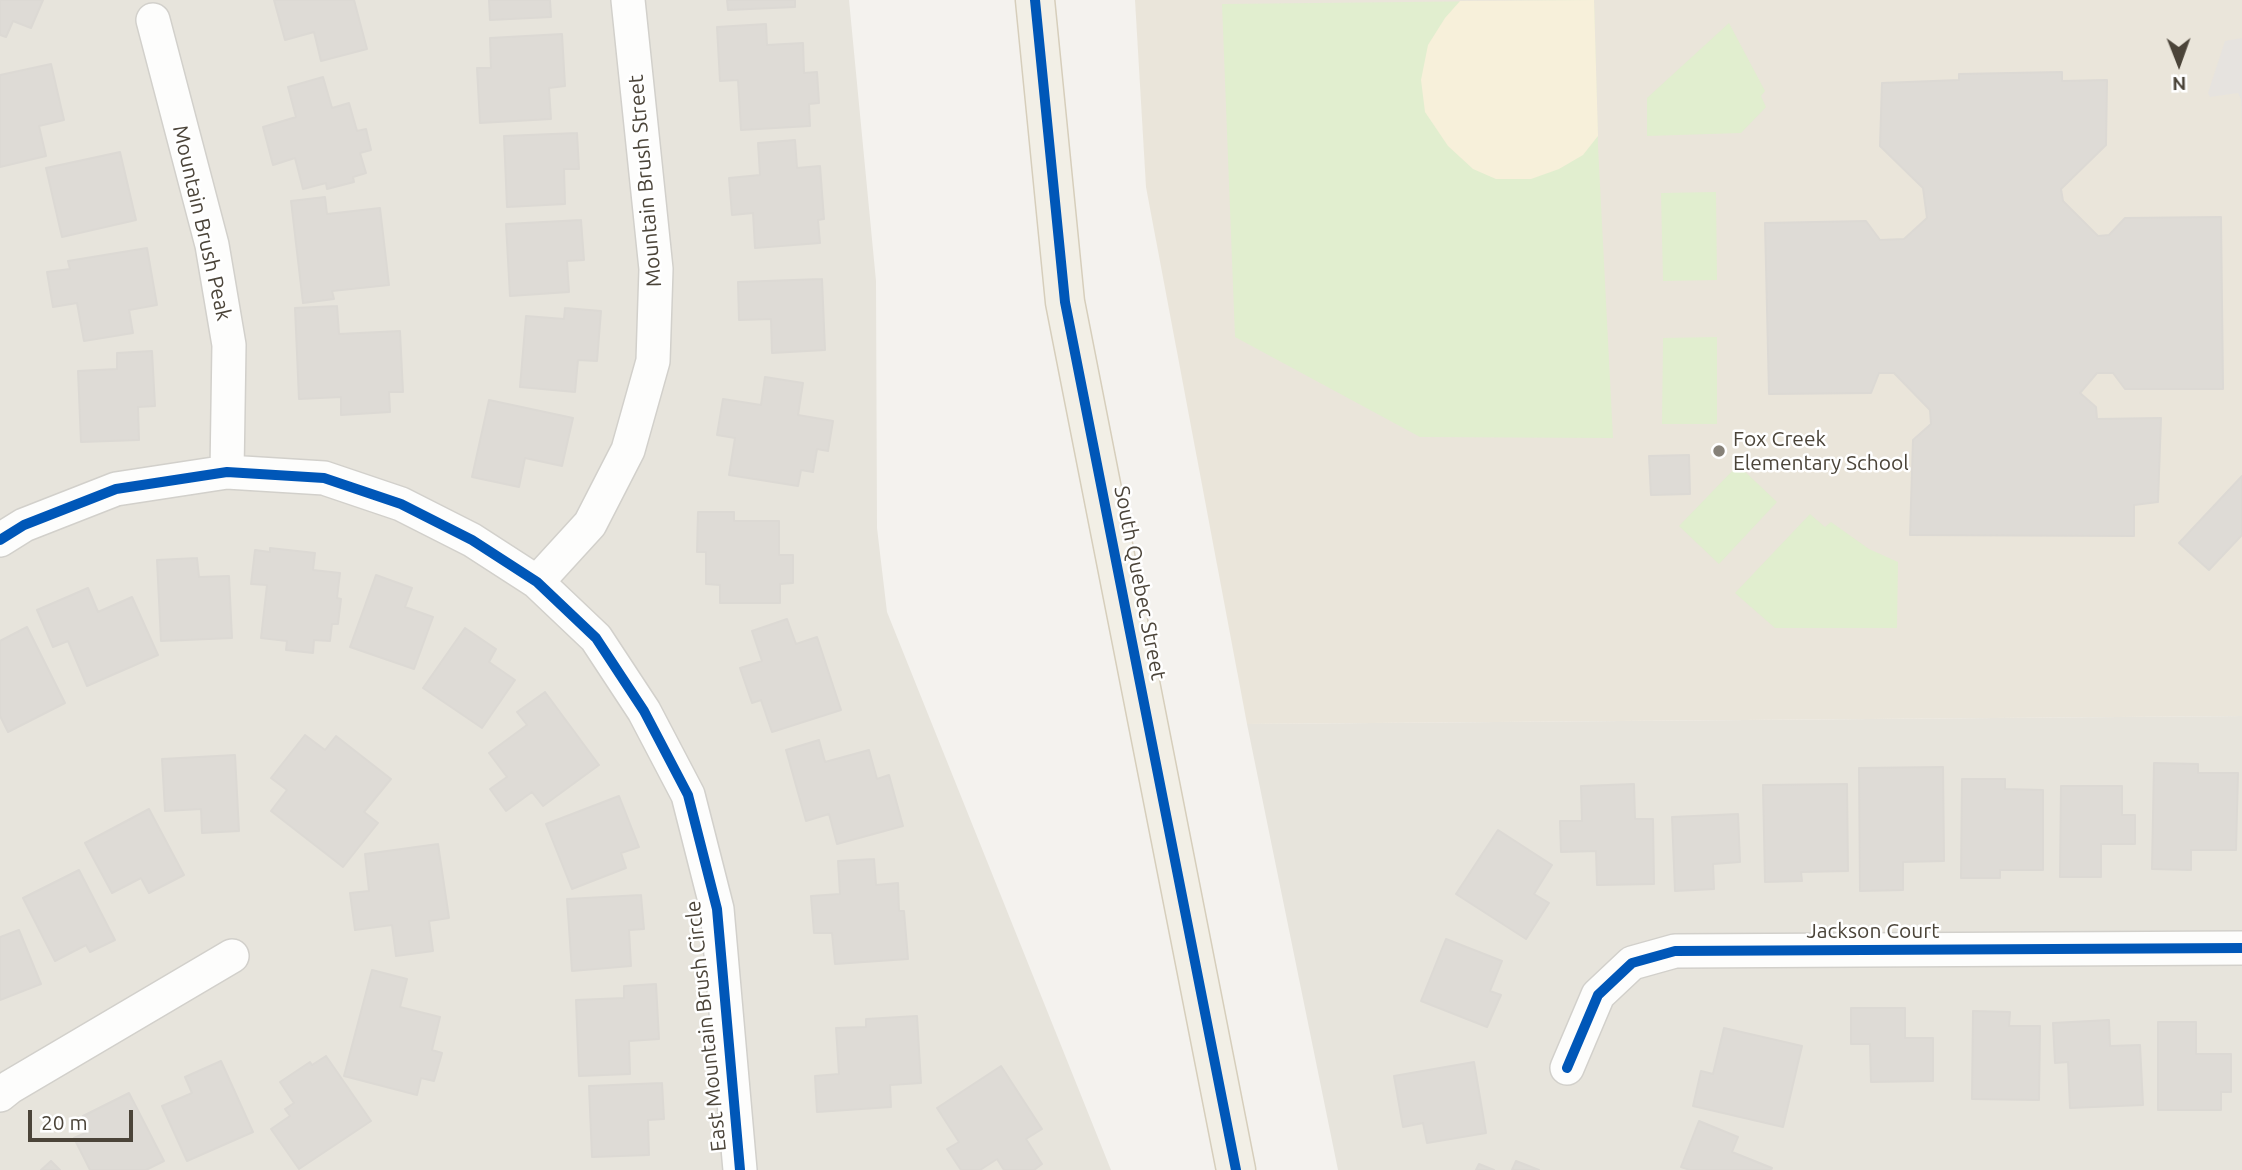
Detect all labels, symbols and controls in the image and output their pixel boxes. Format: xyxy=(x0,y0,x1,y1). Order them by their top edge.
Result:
north arrow xyxy=(2144,28,2214,98)
text: N xyxy=(2172,73,2187,95)
street label: Mountain Brush Street xyxy=(623,74,667,288)
street label: Mountain Brush Peak xyxy=(167,123,237,323)
place label: Fox Creek Elementary School xyxy=(1733,426,1909,476)
marker: Fox Creek Elementary School xyxy=(1711,443,1727,459)
street label: South Quebec Street xyxy=(1109,484,1171,682)
street label: East Mountain Brush Circle xyxy=(680,899,732,1153)
street label: Jackson Court xyxy=(1806,918,1940,944)
scale bar xyxy=(32,1096,136,1140)
text: 20 m xyxy=(41,1110,88,1134)

